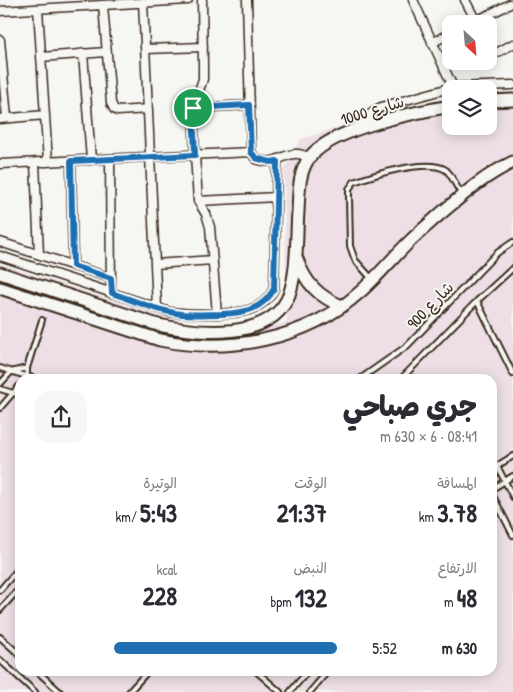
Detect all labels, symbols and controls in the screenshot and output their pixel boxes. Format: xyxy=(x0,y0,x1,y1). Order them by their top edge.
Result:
north arrow xyxy=(442,15,498,70)
map controls xyxy=(442,15,497,135)
button: layers xyxy=(442,80,497,135)
pin xyxy=(172,87,214,129)
street label: شارع 1000 xyxy=(337,90,407,131)
icon: arrive xyxy=(179,94,207,122)
street label: شارع 900 xyxy=(402,276,459,334)
text: جري صباحي xyxy=(343,387,477,425)
button: share xyxy=(35,391,87,443)
text: 08:41 · 6 × 630 m xyxy=(380,425,477,447)
text: الوتيرة xyxy=(143,473,177,492)
text: الوقت xyxy=(294,473,327,492)
text: المسافة xyxy=(437,473,477,492)
text: 5:43 xyxy=(140,496,177,530)
text: 21:37 xyxy=(277,496,327,530)
text: 3.78 xyxy=(437,496,477,530)
text: /km xyxy=(116,507,140,526)
text: km xyxy=(419,507,437,526)
text: النبض xyxy=(294,558,327,577)
text: الارتفاع xyxy=(438,558,477,577)
text: kcal xyxy=(157,560,177,579)
text: 228 xyxy=(143,579,177,613)
text: 132 xyxy=(295,581,327,615)
text: 48 xyxy=(457,581,477,615)
text: bpm xyxy=(271,592,295,611)
text: m xyxy=(444,592,457,611)
text: 5:52 xyxy=(372,637,397,659)
text: 630 m xyxy=(442,637,477,659)

